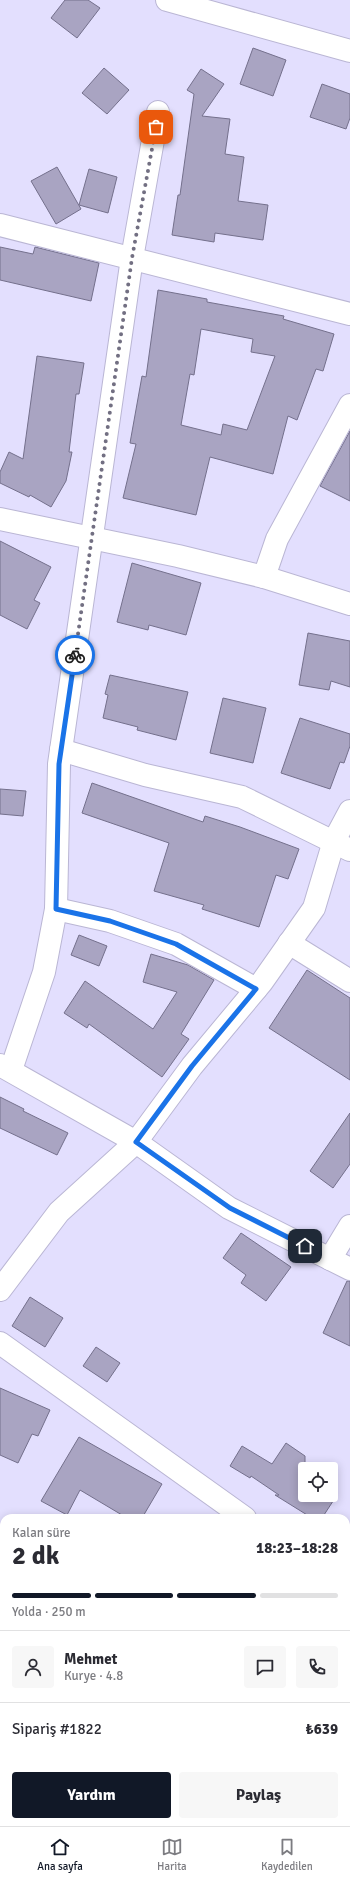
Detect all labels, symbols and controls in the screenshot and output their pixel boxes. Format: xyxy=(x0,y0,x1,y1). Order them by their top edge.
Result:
pin xyxy=(139,110,173,144)
icon: bag xyxy=(145,116,167,138)
courier xyxy=(55,635,95,675)
icon: bike xyxy=(64,644,86,666)
pin xyxy=(288,1229,322,1263)
icon: home xyxy=(294,1235,316,1257)
map controls xyxy=(298,1462,338,1502)
button: locate xyxy=(298,1462,338,1502)
text: Kalan süre xyxy=(12,1525,71,1541)
text: 18:23–18:28 xyxy=(256,1539,338,1557)
text: 2 dk xyxy=(12,1540,59,1572)
text: Yolda · 250 m xyxy=(12,1604,86,1620)
button: person xyxy=(12,1646,54,1688)
button: chat xyxy=(244,1646,286,1688)
button: phone xyxy=(296,1646,338,1688)
text: Mehmet xyxy=(64,1650,117,1668)
text: Kurye · 4.8 xyxy=(64,1668,123,1684)
text: Sipariş #1822 xyxy=(12,1720,102,1738)
text: ₺639 xyxy=(306,1720,338,1738)
button: Yardım xyxy=(12,1772,171,1818)
button: Paylaş xyxy=(179,1772,338,1818)
tab: Ana sayfa xyxy=(37,1836,83,1873)
tab: Harita xyxy=(157,1836,187,1873)
tab: Kaydedilen xyxy=(261,1836,313,1873)

